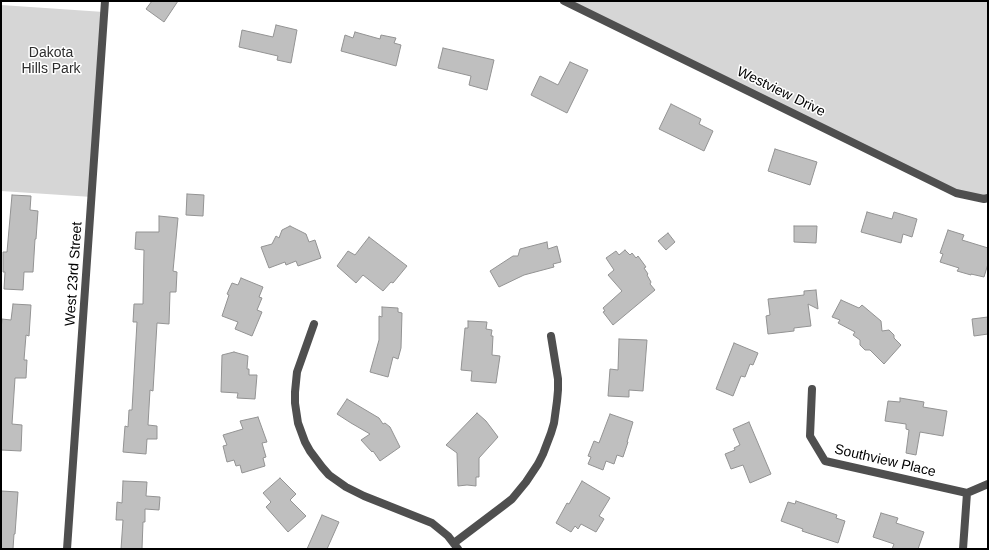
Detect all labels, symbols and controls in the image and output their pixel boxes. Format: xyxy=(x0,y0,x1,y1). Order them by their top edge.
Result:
park label: Dakota Hills Park xyxy=(21,45,81,78)
street label: Westview Drive xyxy=(734,63,828,121)
street label: West 23rd Street xyxy=(62,221,86,327)
street label: Southview Place xyxy=(833,441,937,481)

